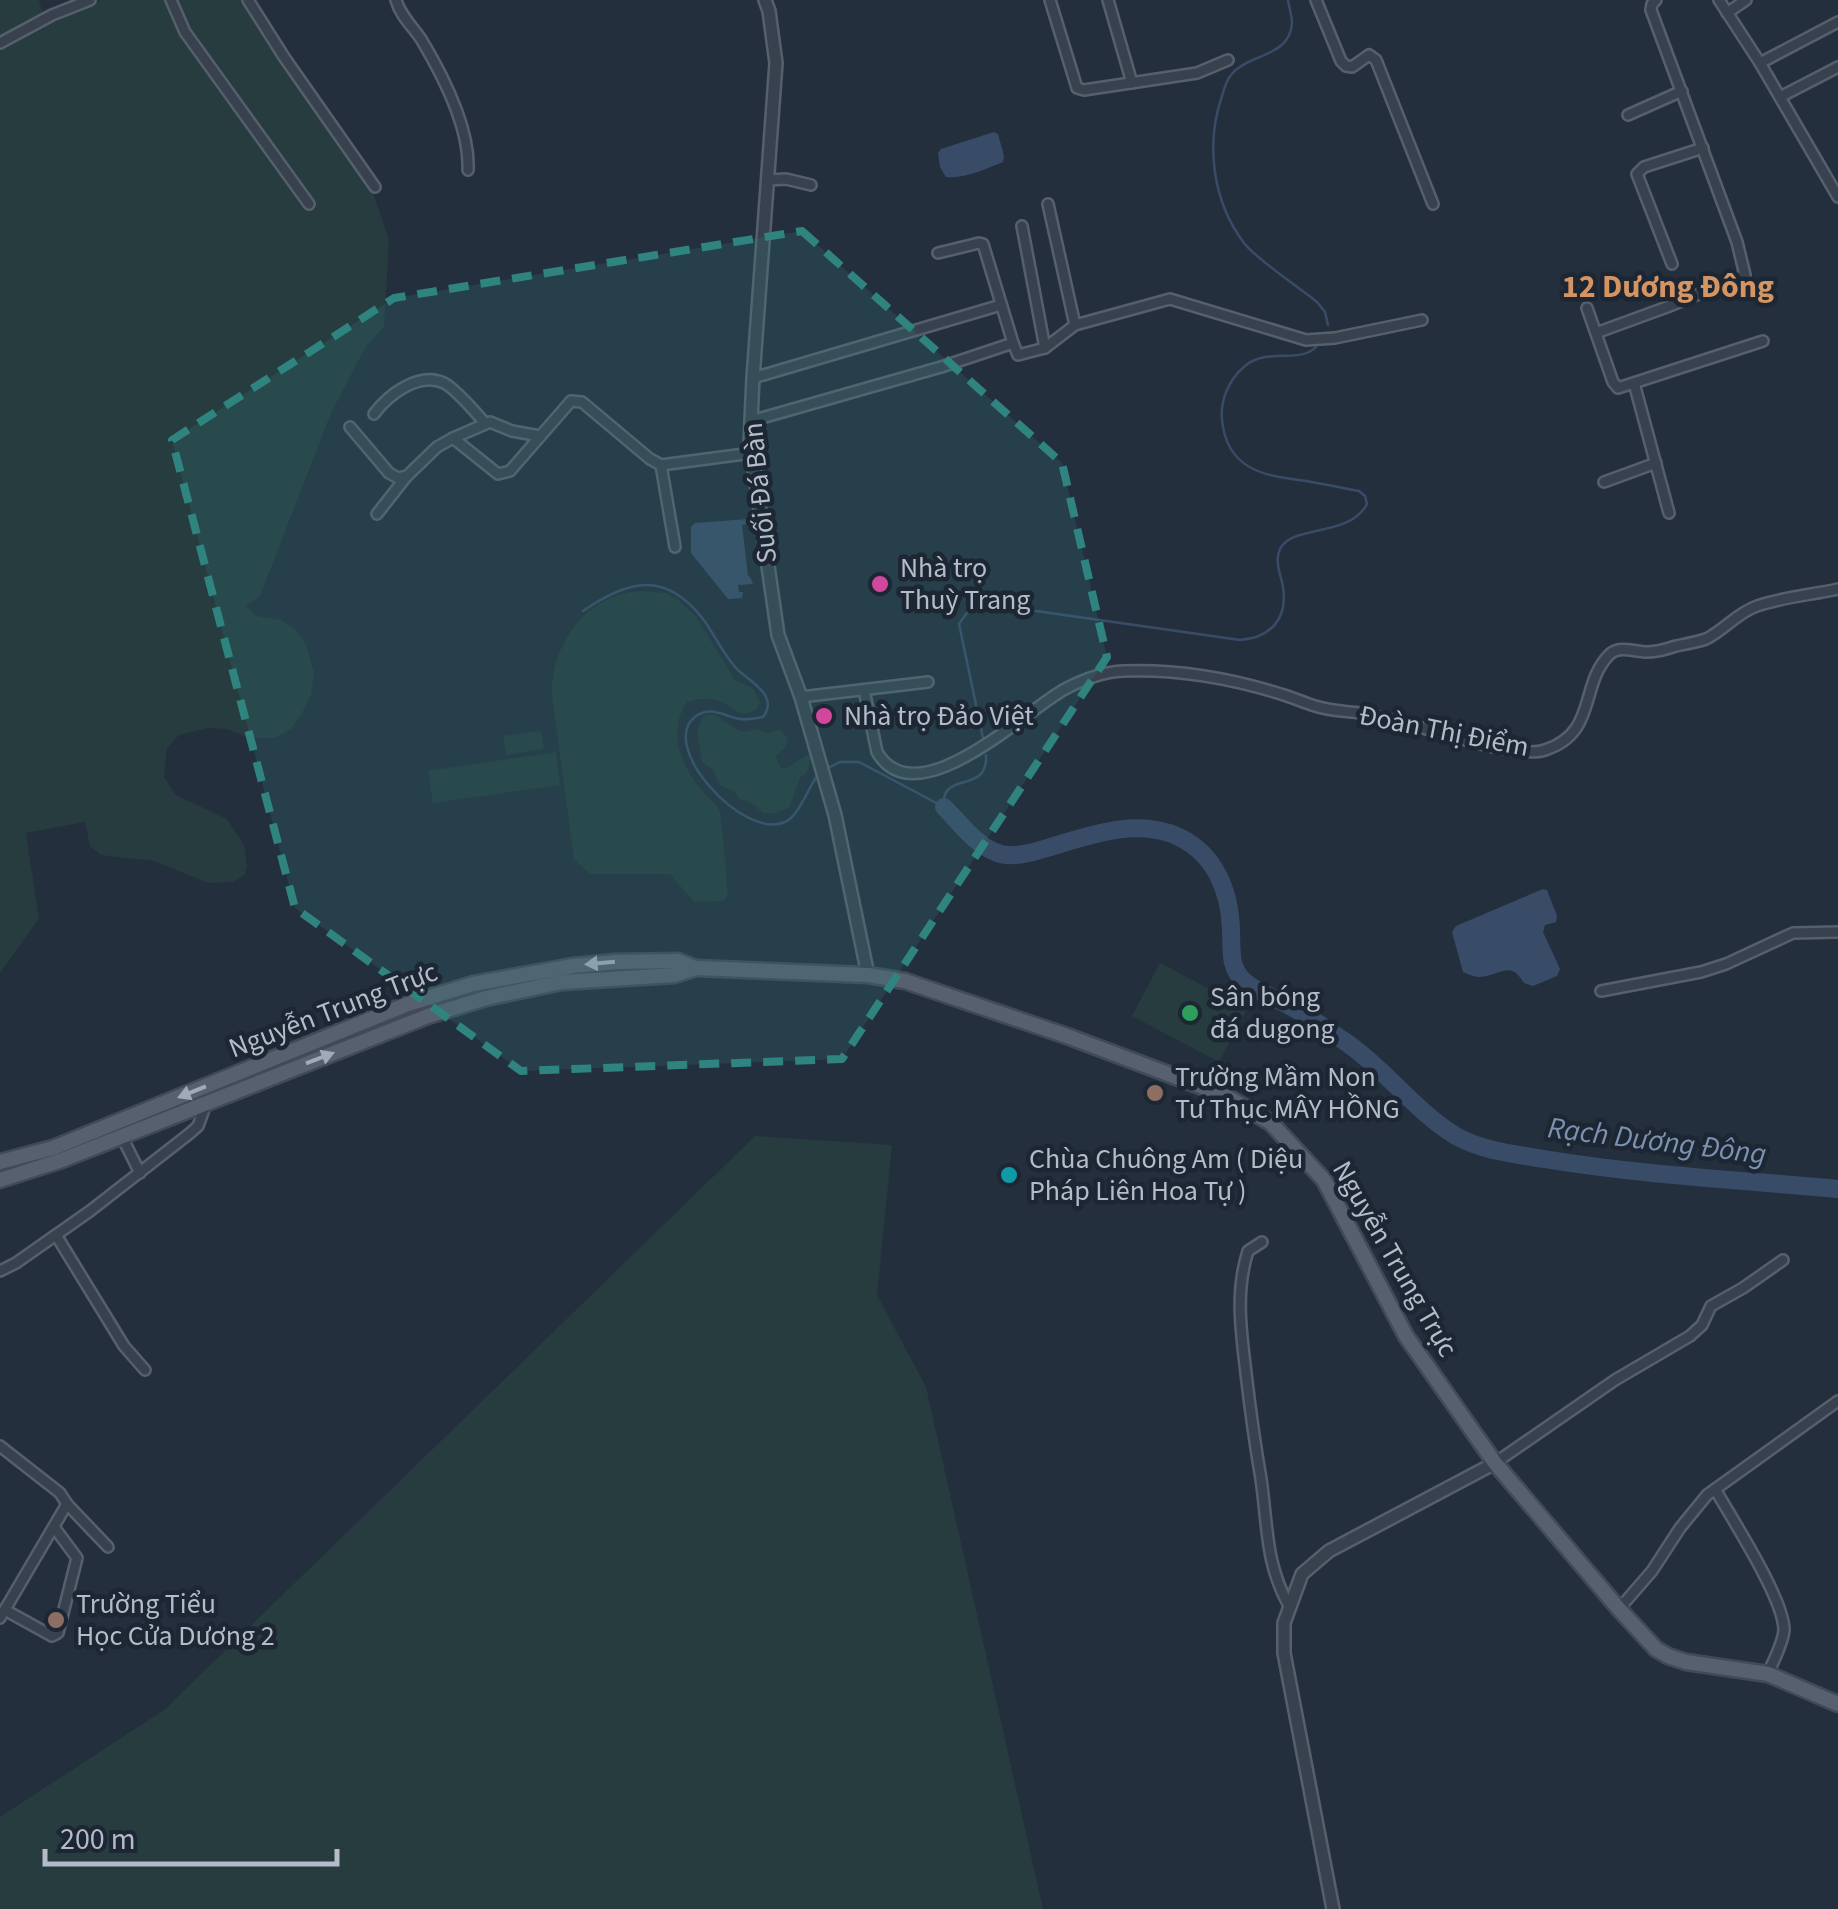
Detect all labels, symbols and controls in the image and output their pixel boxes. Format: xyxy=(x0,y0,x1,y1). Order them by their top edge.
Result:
district label: 12 Dương Đông xyxy=(1562,264,1774,310)
street label: Suối Đá Bàn xyxy=(733,421,787,565)
place label: Nhà trọ Thuỳ Trang xyxy=(900,548,1030,620)
marker: Nhà trọ Thuỳ Trang xyxy=(869,573,891,595)
street label: Đoàn Thị Điểm xyxy=(1356,695,1532,767)
place label: Nhà trọ Đảo Việt xyxy=(844,696,1034,736)
marker: Nhà trọ Đảo Việt xyxy=(813,705,835,727)
street label: Nguyễn Trung Trực xyxy=(223,952,443,1068)
one-way arrow xyxy=(584,956,615,972)
place label: Sân bóng đá dugong xyxy=(1210,977,1335,1049)
marker: Sân bóng đá dugong xyxy=(1179,1002,1201,1024)
one-way arrow xyxy=(305,1050,335,1066)
place label: Trường Mầm Non Tư Thục MÂY HỒNG xyxy=(1175,1057,1400,1129)
marker: Trường Mầm Non Tư Thục MÂY HỒNG xyxy=(1144,1082,1166,1104)
one-way arrow xyxy=(177,1084,207,1100)
water label: Rạch Dương Đông xyxy=(1545,1106,1769,1176)
place label: Chùa Chuông Am ( Diệu Pháp Liên Hoa Tự ) xyxy=(1029,1139,1303,1211)
street label: Nguyễn Trung Trực xyxy=(1323,1154,1468,1365)
marker: Chùa Chuông Am ( Diệu Pháp Liên Hoa Tự ) xyxy=(998,1164,1020,1186)
place label: Trường Tiểu Học Cửa Dương 2 xyxy=(76,1584,275,1656)
marker: Trường Tiểu Học Cửa Dương 2 xyxy=(45,1609,67,1631)
scale bar xyxy=(45,1804,338,1866)
text: 200 m xyxy=(60,1818,136,1861)

